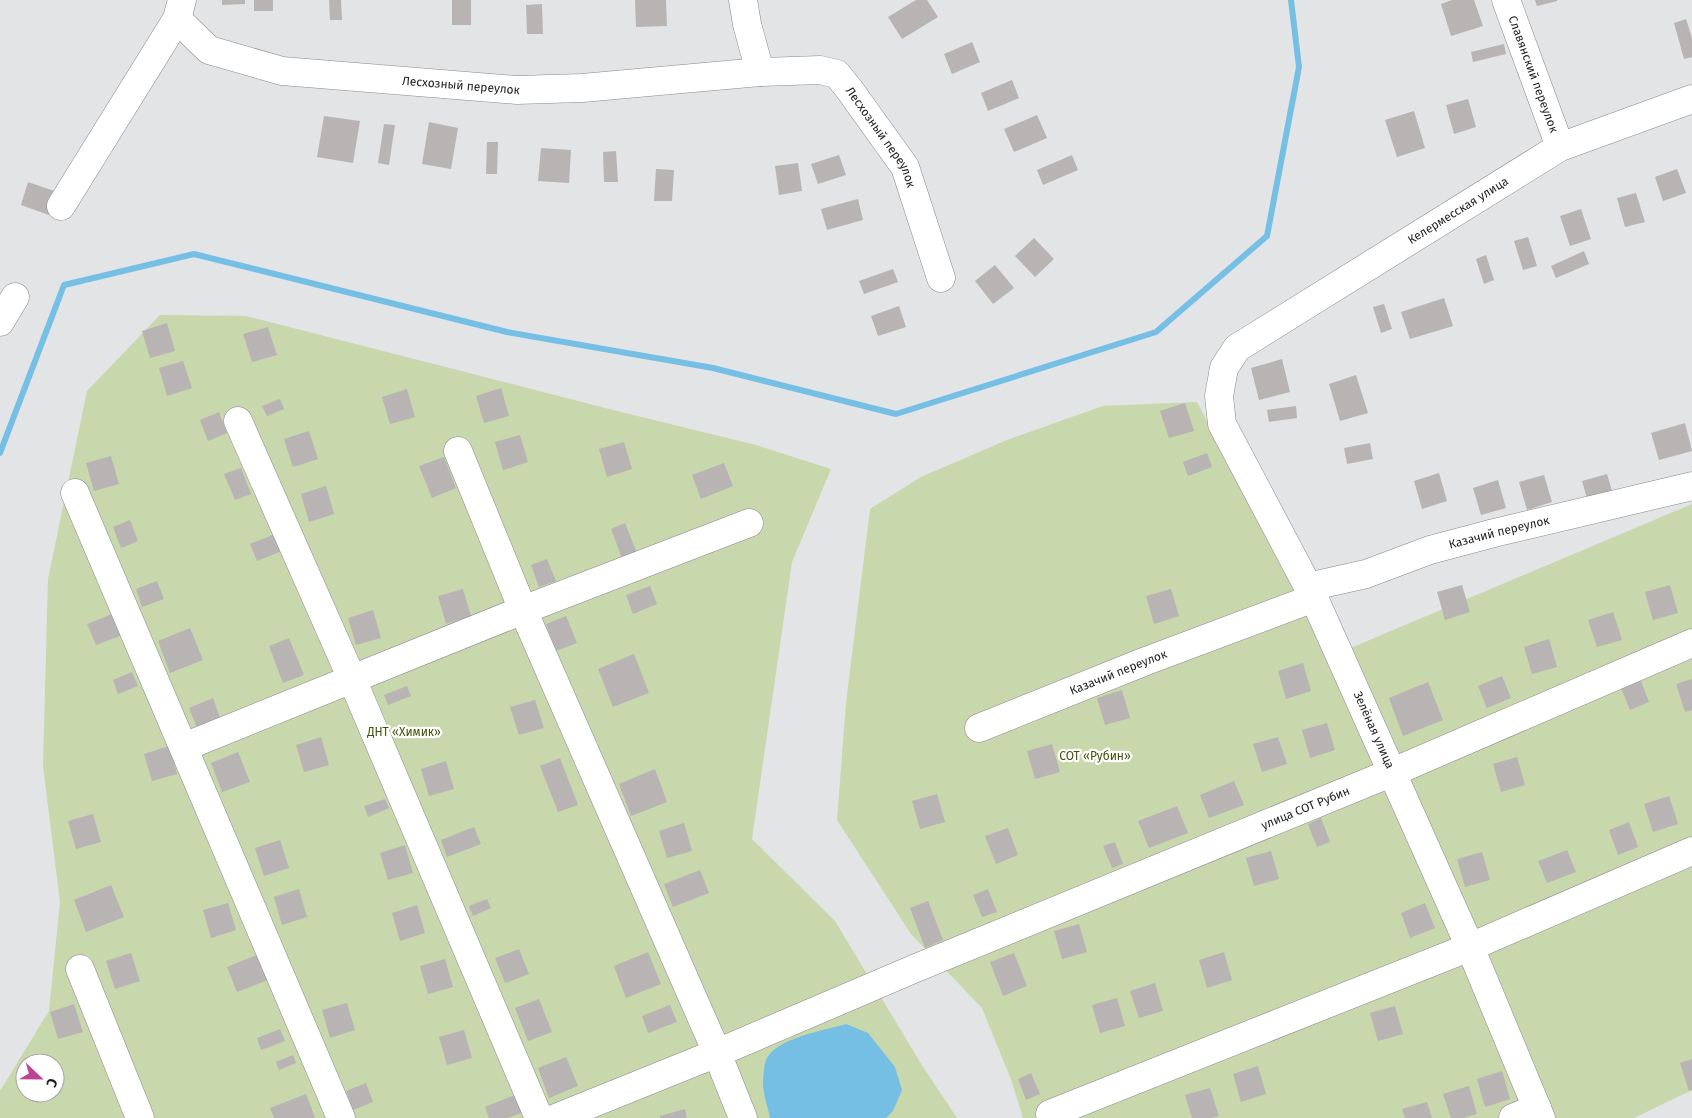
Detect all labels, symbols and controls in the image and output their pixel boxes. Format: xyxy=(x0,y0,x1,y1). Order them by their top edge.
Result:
street label: Славянский переулок xyxy=(1505,14,1561,135)
street label: Лесхозный переулок xyxy=(401,74,521,97)
street label: Лесхозный переулок xyxy=(843,84,918,190)
street label: Келермесская улица xyxy=(1405,174,1511,247)
street label: Казачий переулок xyxy=(1447,513,1552,552)
street label: Казачий переулок xyxy=(1068,647,1170,698)
street label: Зелёная улица xyxy=(1351,689,1397,771)
park label: ДНТ «Химик» xyxy=(366,725,441,739)
park label: СОТ «Рубин» xyxy=(1059,749,1131,763)
street label: улица СОТ Рубин xyxy=(1259,784,1352,832)
north arrow xyxy=(15,1053,65,1103)
text: С xyxy=(42,1076,61,1090)

